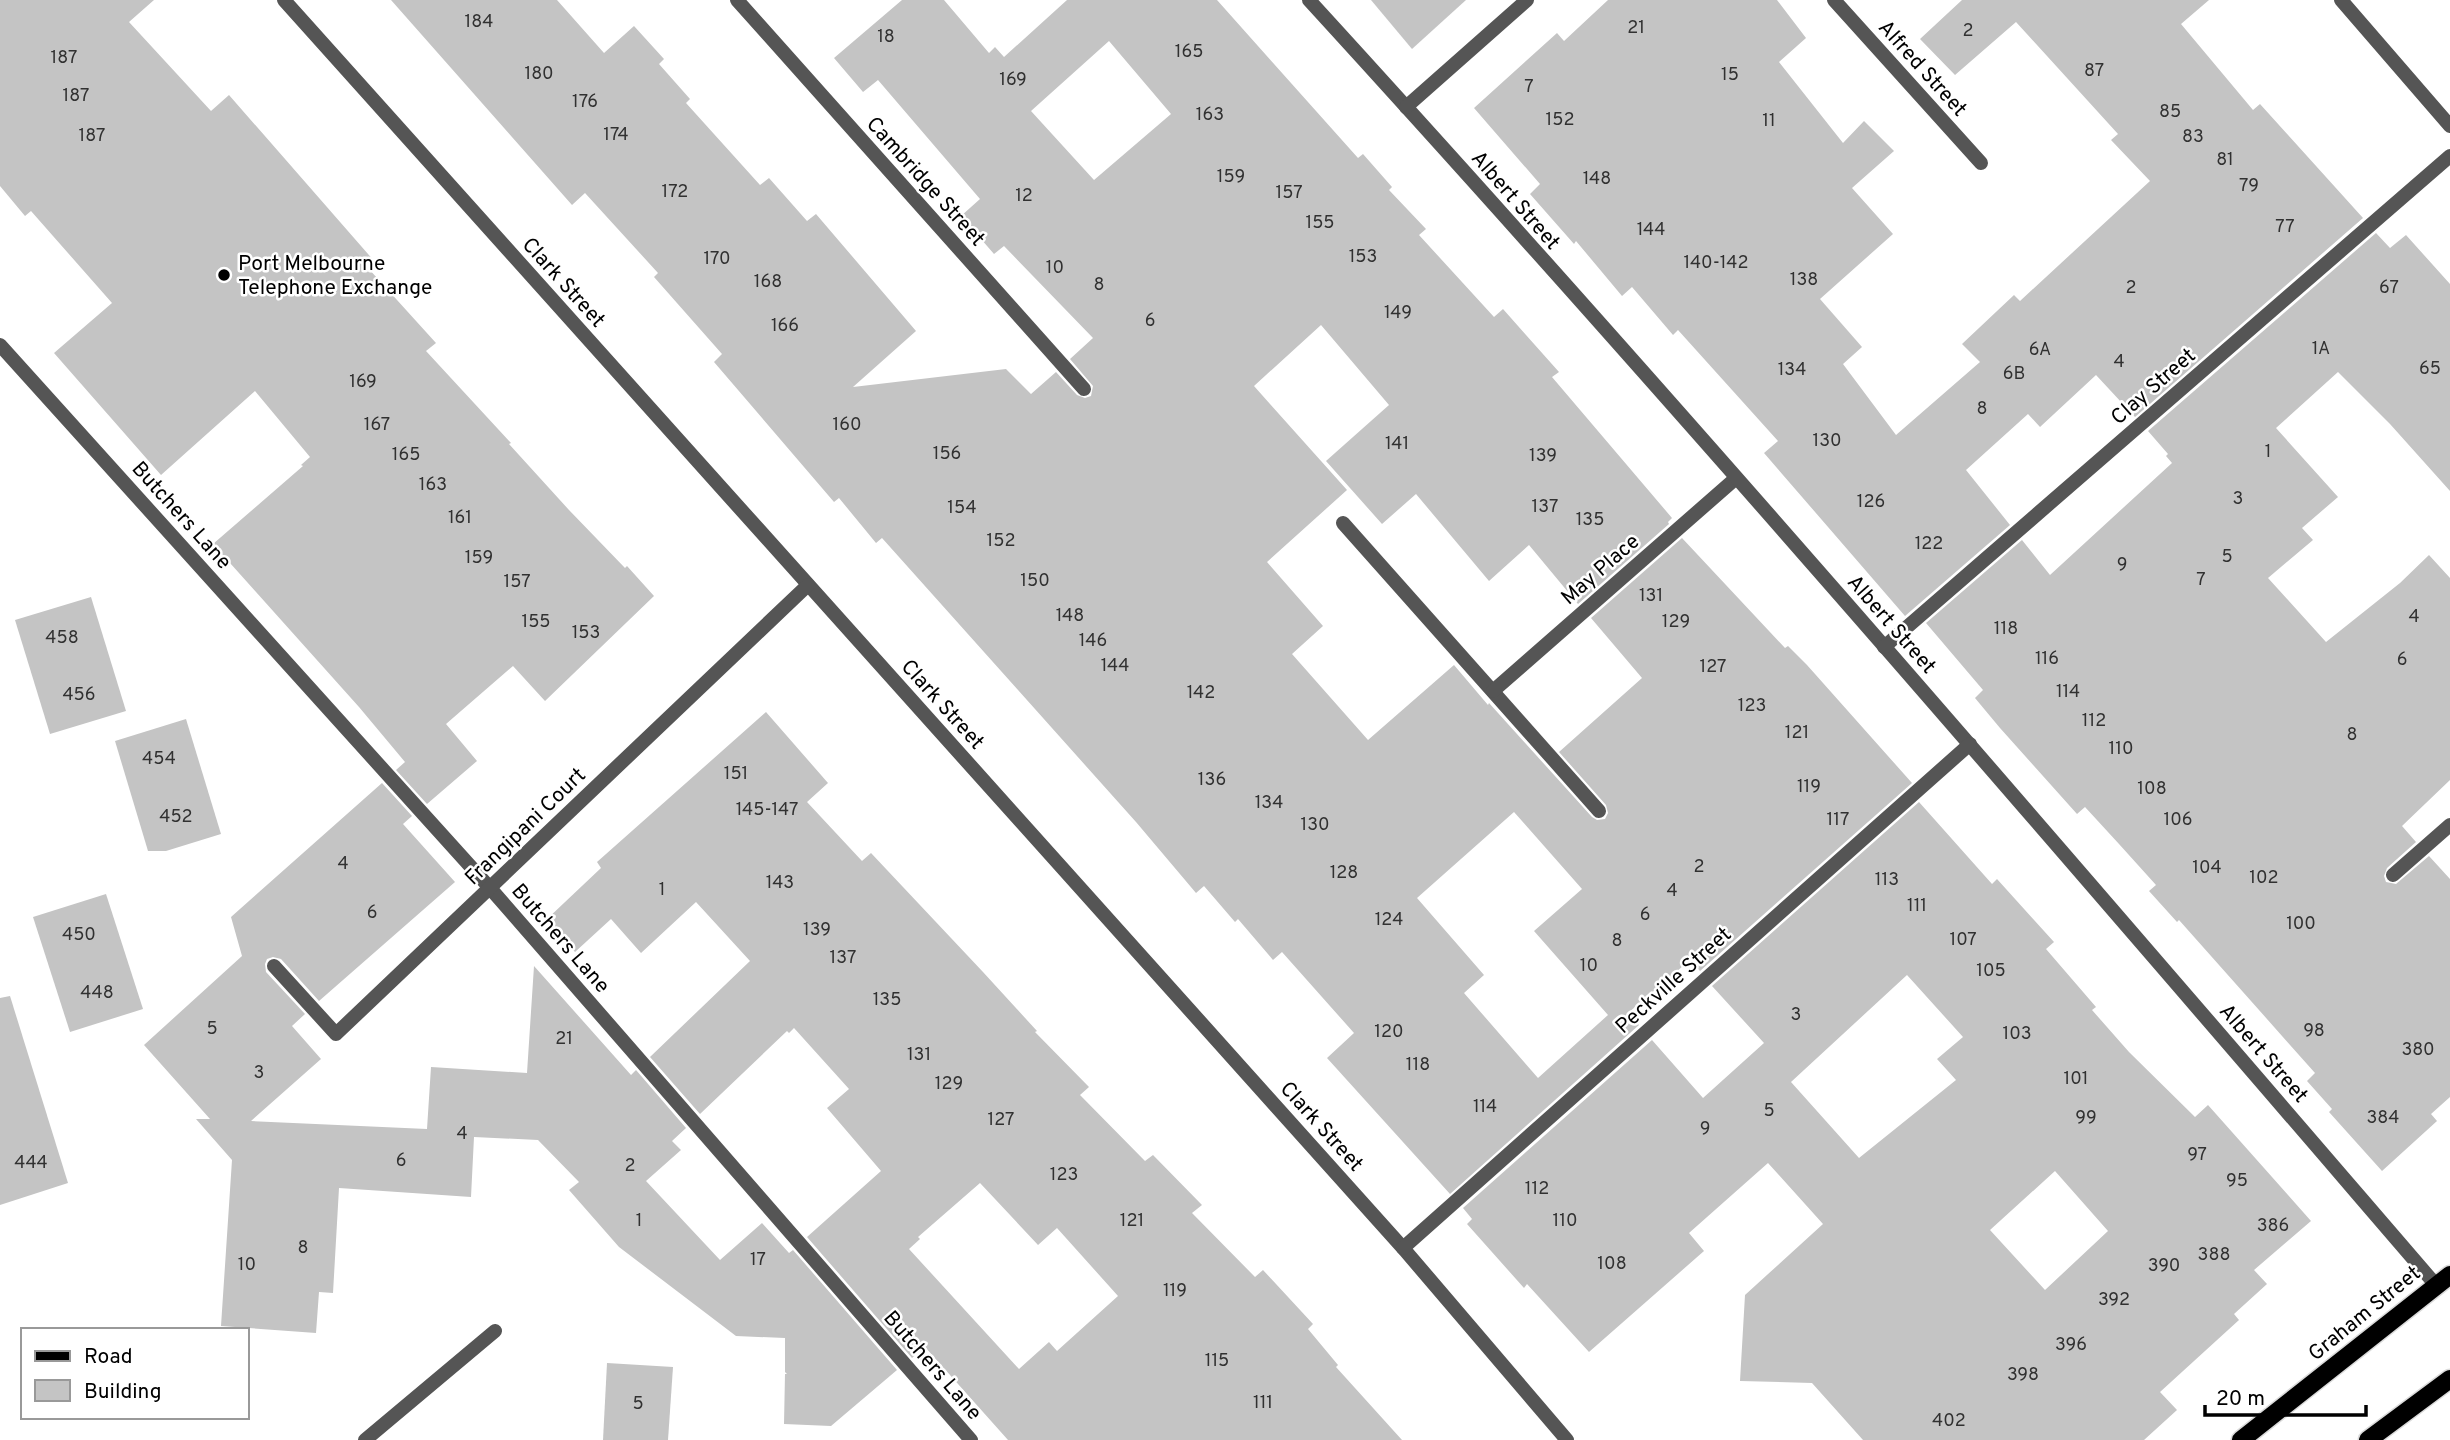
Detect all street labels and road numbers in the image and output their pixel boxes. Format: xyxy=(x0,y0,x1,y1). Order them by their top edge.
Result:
street label: Alfred Street xyxy=(1871,15,1972,123)
street label: Cambridge Street xyxy=(860,112,990,252)
street label: Albert Street xyxy=(1464,146,1565,256)
street label: Clark Street xyxy=(515,232,611,334)
street label: Clay Street xyxy=(2106,343,2202,431)
street label: Butchers Lane xyxy=(125,456,237,576)
street label: May Place xyxy=(1556,529,1646,612)
street label: Albert Street xyxy=(1840,570,1941,680)
street label: Clark Street xyxy=(894,654,990,756)
street label: Frangipani Court xyxy=(460,763,592,892)
street label: Butchers Lane xyxy=(505,879,615,999)
street label: Peckville Street xyxy=(1610,922,1738,1040)
street label: Albert Street xyxy=(2212,999,2313,1109)
street label: Clark Street xyxy=(1273,1076,1369,1178)
street label: Graham Street xyxy=(2303,1261,2427,1368)
street label: Butchers Lane xyxy=(877,1306,987,1426)

